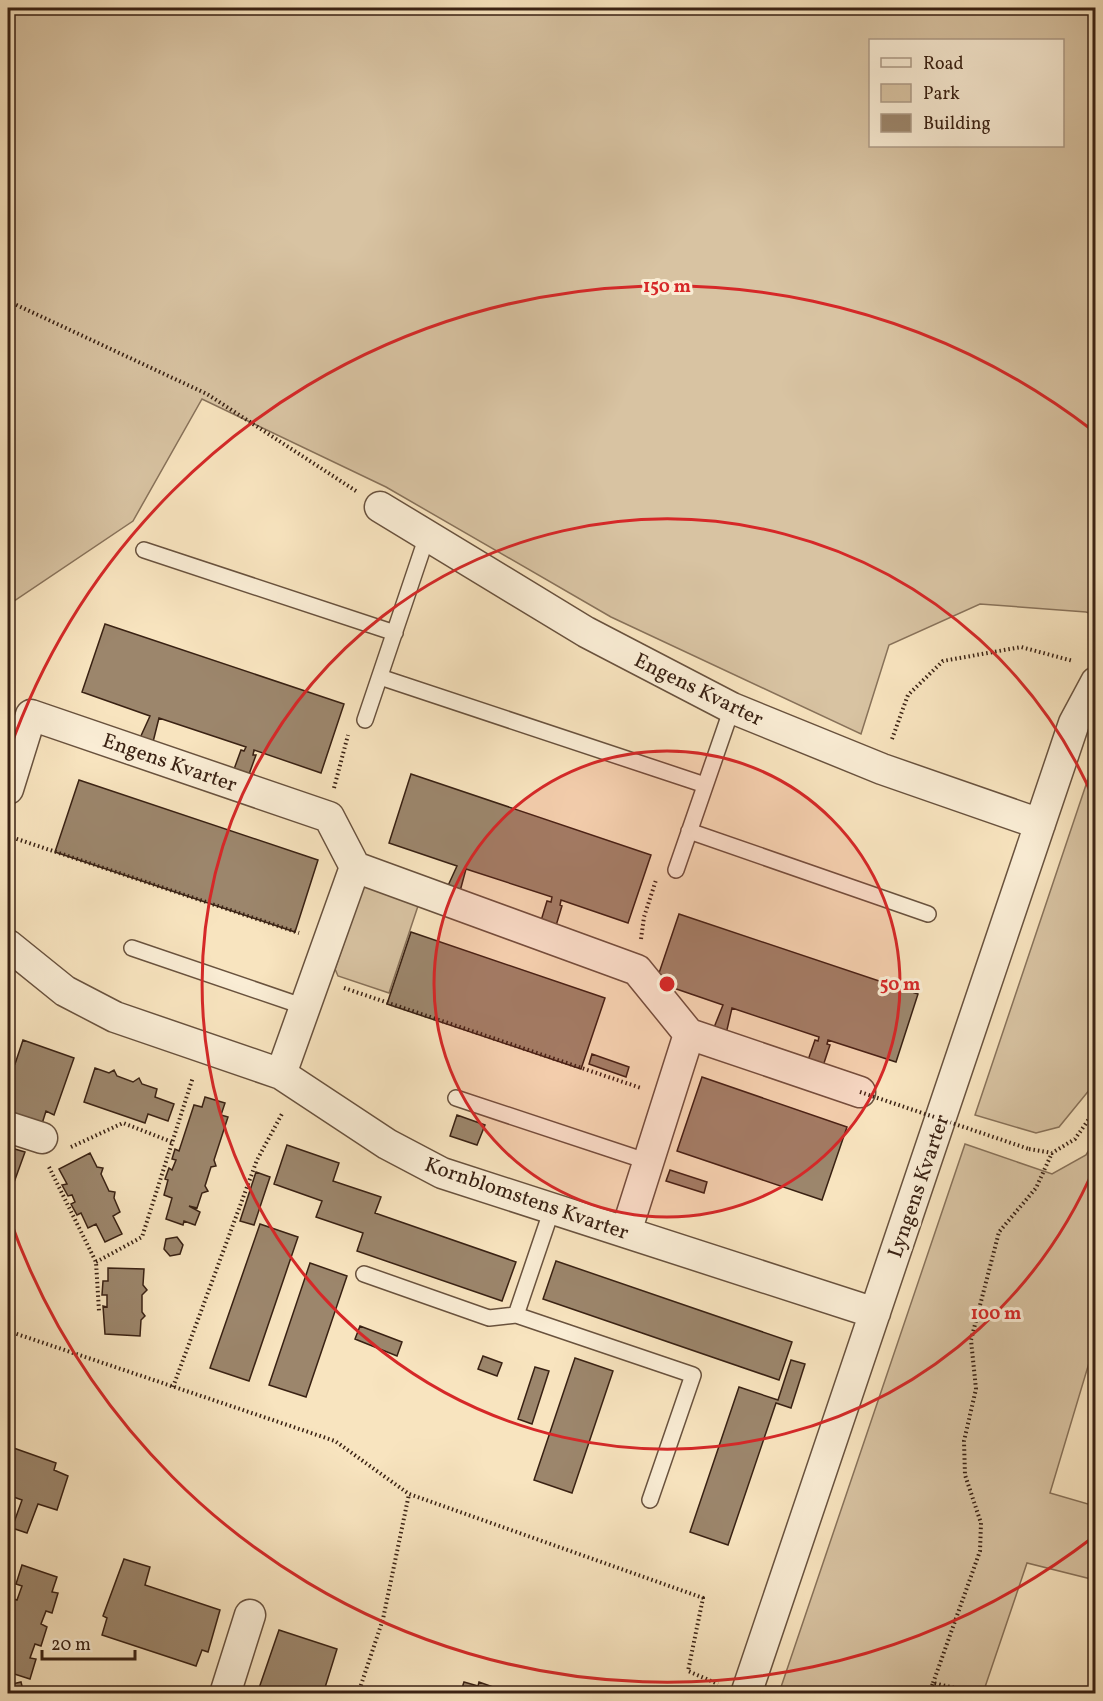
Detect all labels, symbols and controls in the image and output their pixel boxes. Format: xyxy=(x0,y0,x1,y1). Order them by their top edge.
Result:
legend xyxy=(869,39,1064,147)
text: Road xyxy=(923,52,964,77)
text: Park xyxy=(923,82,960,107)
text: Building xyxy=(923,112,991,137)
text: 150 m xyxy=(643,275,691,300)
street label: Engens Kvarter xyxy=(629,646,768,734)
street label: Engens Kvarter xyxy=(98,727,241,800)
text: 50 m xyxy=(880,973,920,998)
centre of rings xyxy=(657,974,677,994)
street label: Lyngens Kvarter xyxy=(881,1111,958,1262)
street label: Kornblomstens Kvarter xyxy=(421,1151,633,1248)
text: 100 m xyxy=(971,1302,1021,1327)
scale bar xyxy=(42,1623,135,1661)
text: 20 m xyxy=(51,1633,91,1658)

